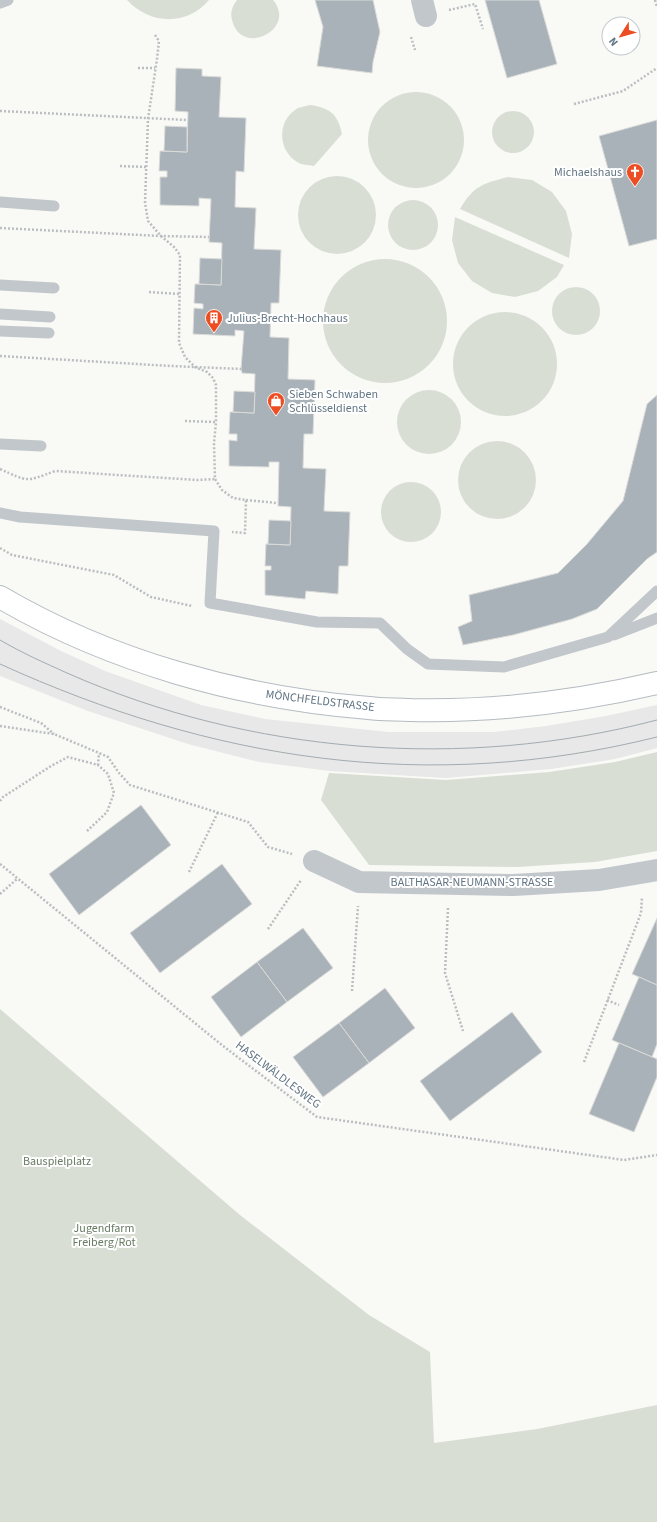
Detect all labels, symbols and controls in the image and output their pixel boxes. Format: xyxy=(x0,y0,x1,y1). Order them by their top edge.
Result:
north arrow xyxy=(601,16,641,56)
text: N xyxy=(605,34,622,49)
church icon: Michaelshaus xyxy=(625,162,645,187)
place label: Michaelshaus xyxy=(554,164,622,181)
building icon: Julius-Brecht-Hochhaus xyxy=(204,308,224,333)
place label: Julius-Brecht-Hochhaus xyxy=(227,310,348,327)
place label: Sieben Schwaben Schlüsseldienst xyxy=(289,386,378,417)
shop icon: Sieben Schwaben Schlüsseldienst xyxy=(266,391,286,416)
street label: MÖNCHFELDSTRASSE xyxy=(265,686,375,716)
street label: BALTHASAR-NEUMANN-STRASSE xyxy=(391,874,553,891)
street label: HASELWÄLDLESWEG xyxy=(232,1037,324,1113)
park label: Bauspielplatz xyxy=(23,1153,91,1170)
park label: Jugendfarm Freiberg/Rot xyxy=(72,1220,136,1251)

